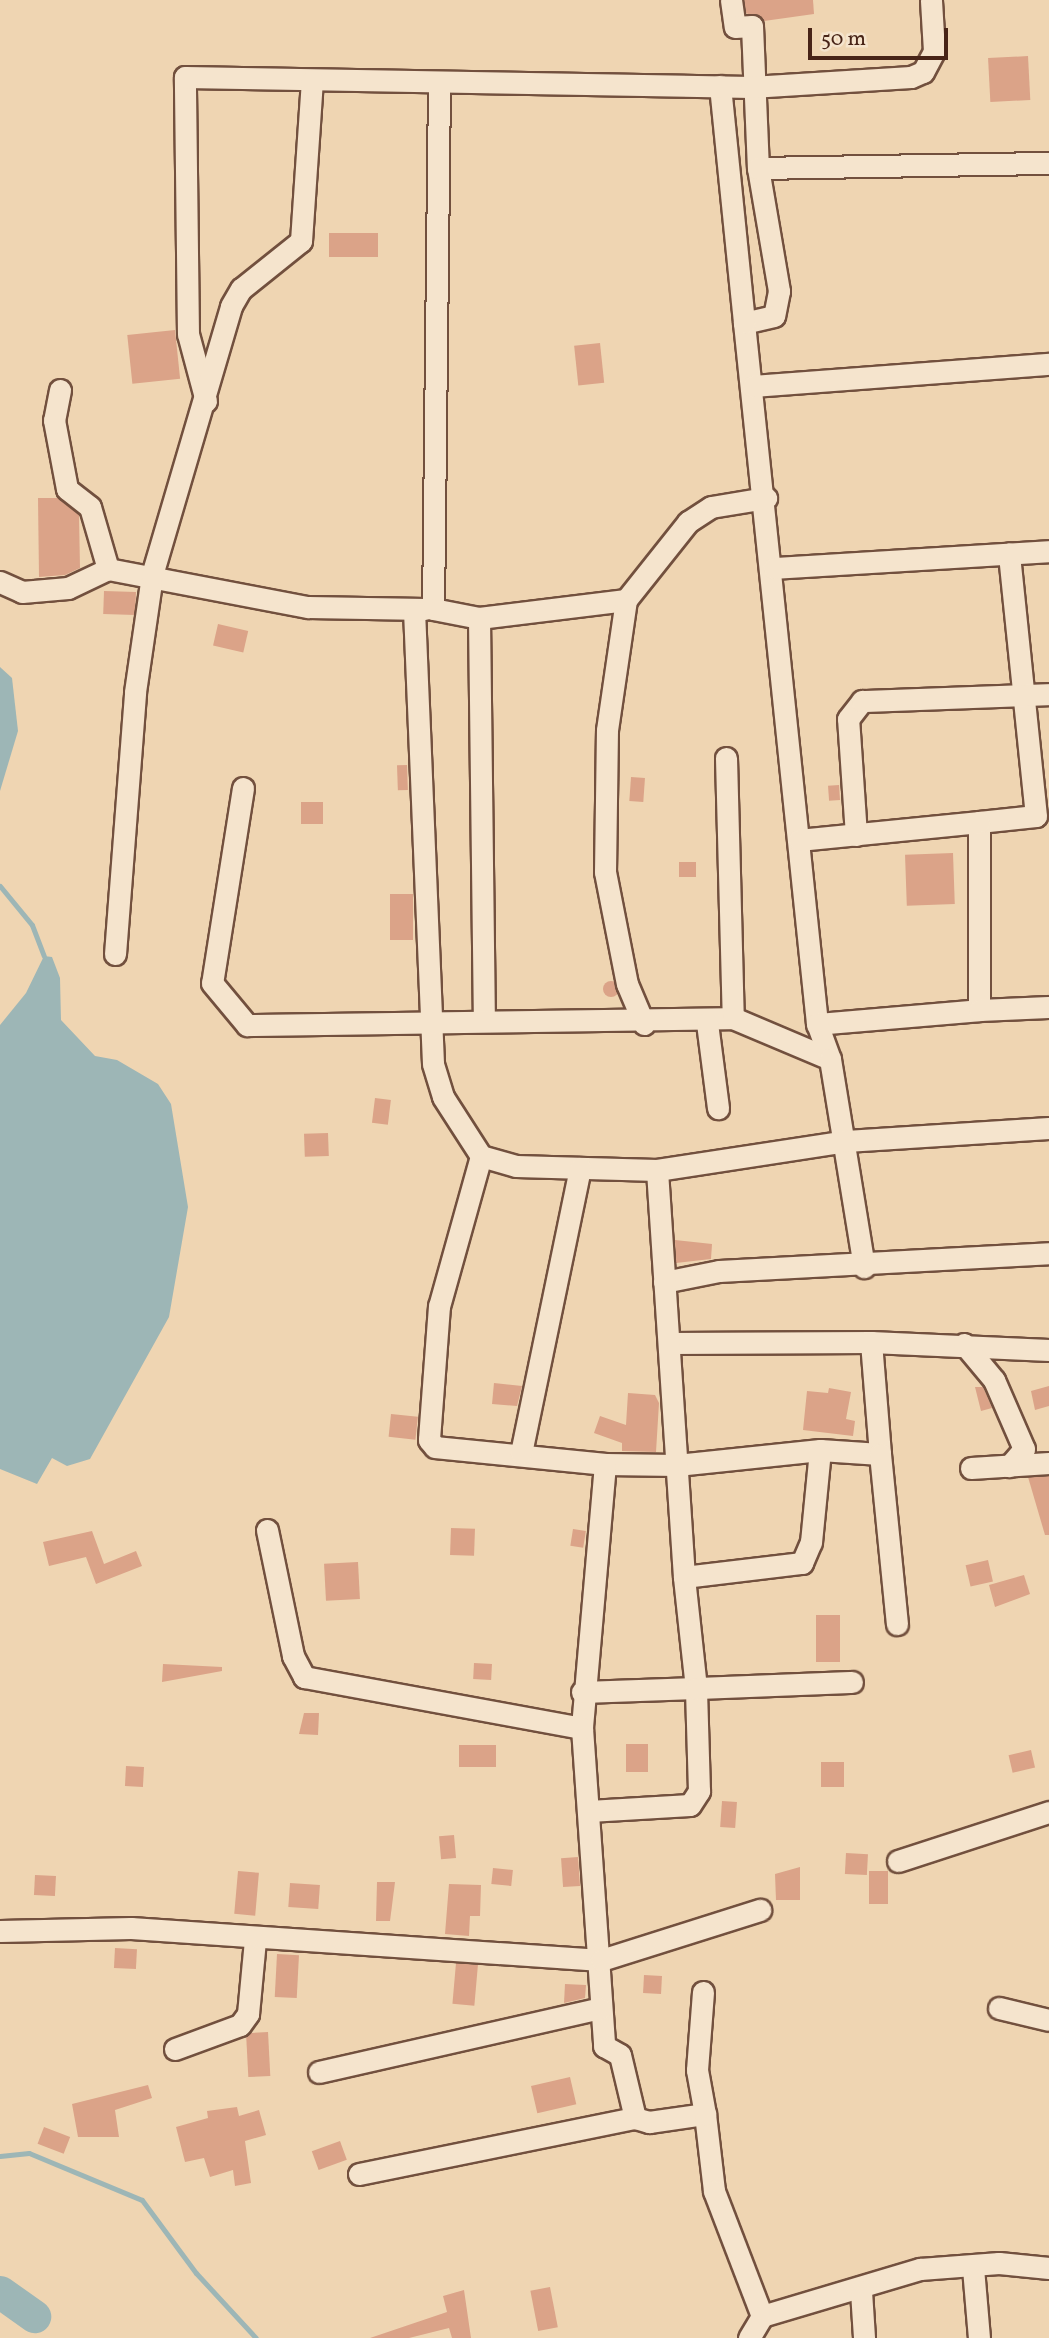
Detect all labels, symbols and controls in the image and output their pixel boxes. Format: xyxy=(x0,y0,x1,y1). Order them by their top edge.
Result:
scale bar xyxy=(811,14,951,58)
text: 50 m xyxy=(821,25,866,54)

